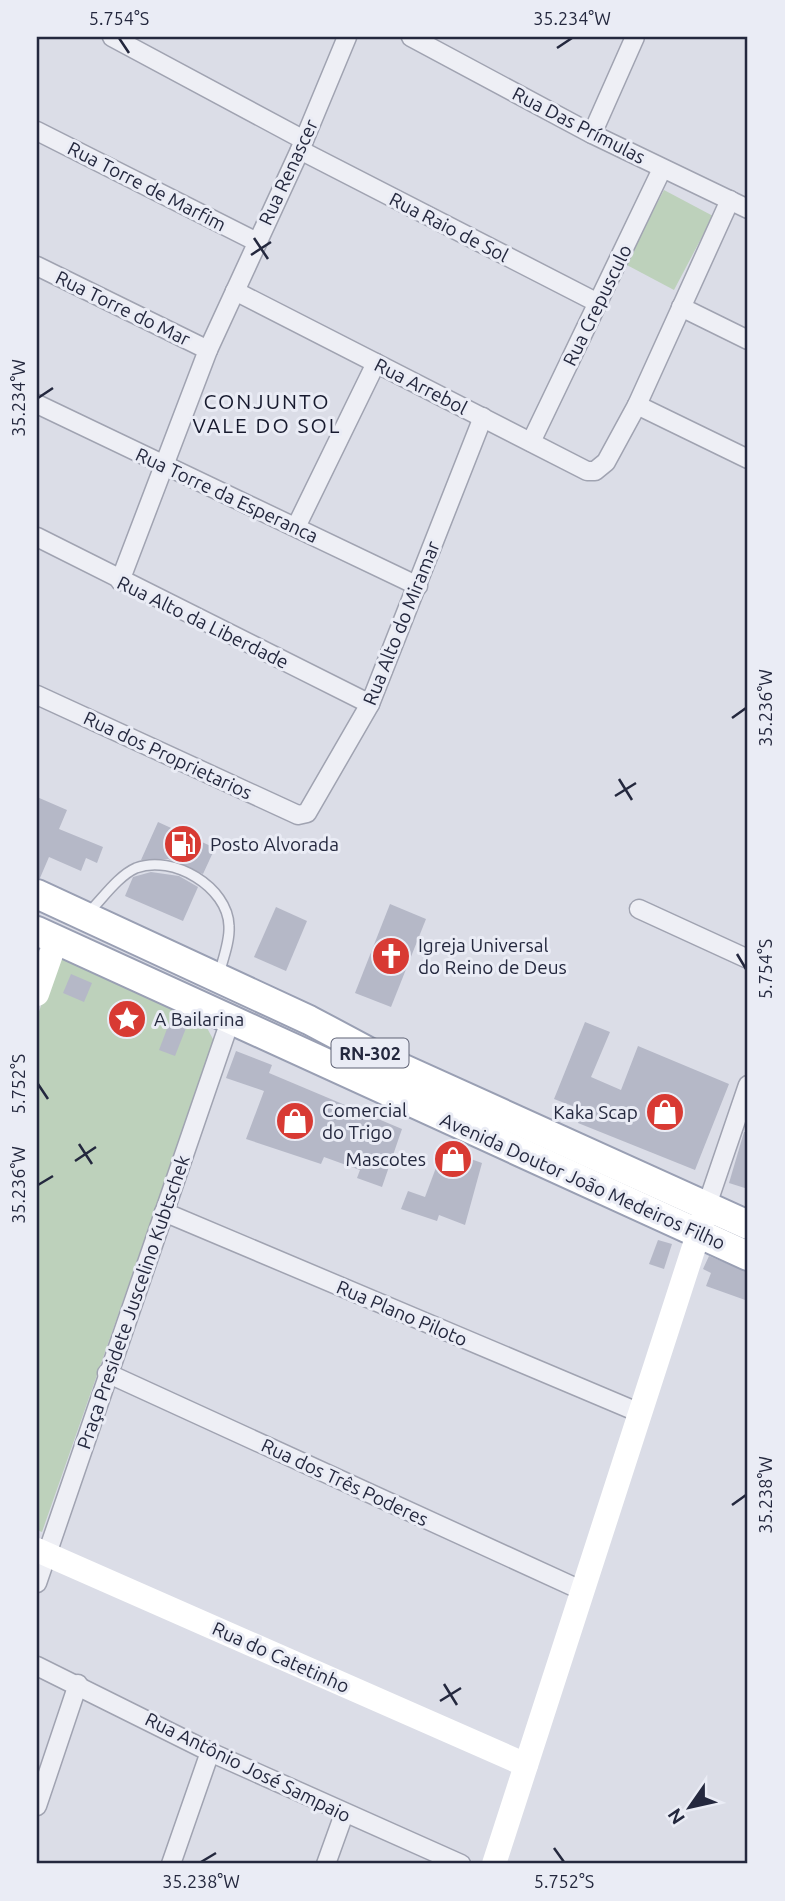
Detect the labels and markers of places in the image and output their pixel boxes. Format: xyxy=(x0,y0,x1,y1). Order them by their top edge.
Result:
fuel station icon: Posto Alvorada xyxy=(162,823,204,865)
place label: Posto Alvorada xyxy=(210,833,339,855)
place label: Igreja Universal do Reino de Deus xyxy=(418,934,567,978)
church icon: Igreja Universal do Reino de Deus xyxy=(370,935,412,977)
place icon: A Bailarina xyxy=(106,998,148,1040)
place label: A Bailarina xyxy=(154,1008,244,1030)
shop icon: Kaka Scap xyxy=(644,1091,686,1133)
place label: Comercial do Trigo xyxy=(322,1099,407,1143)
shop icon: Comercial do Trigo xyxy=(274,1100,316,1142)
place label: Kaka Scap xyxy=(553,1101,638,1123)
shop icon: Mascotes xyxy=(432,1138,474,1180)
place label: Mascotes xyxy=(345,1148,426,1170)

